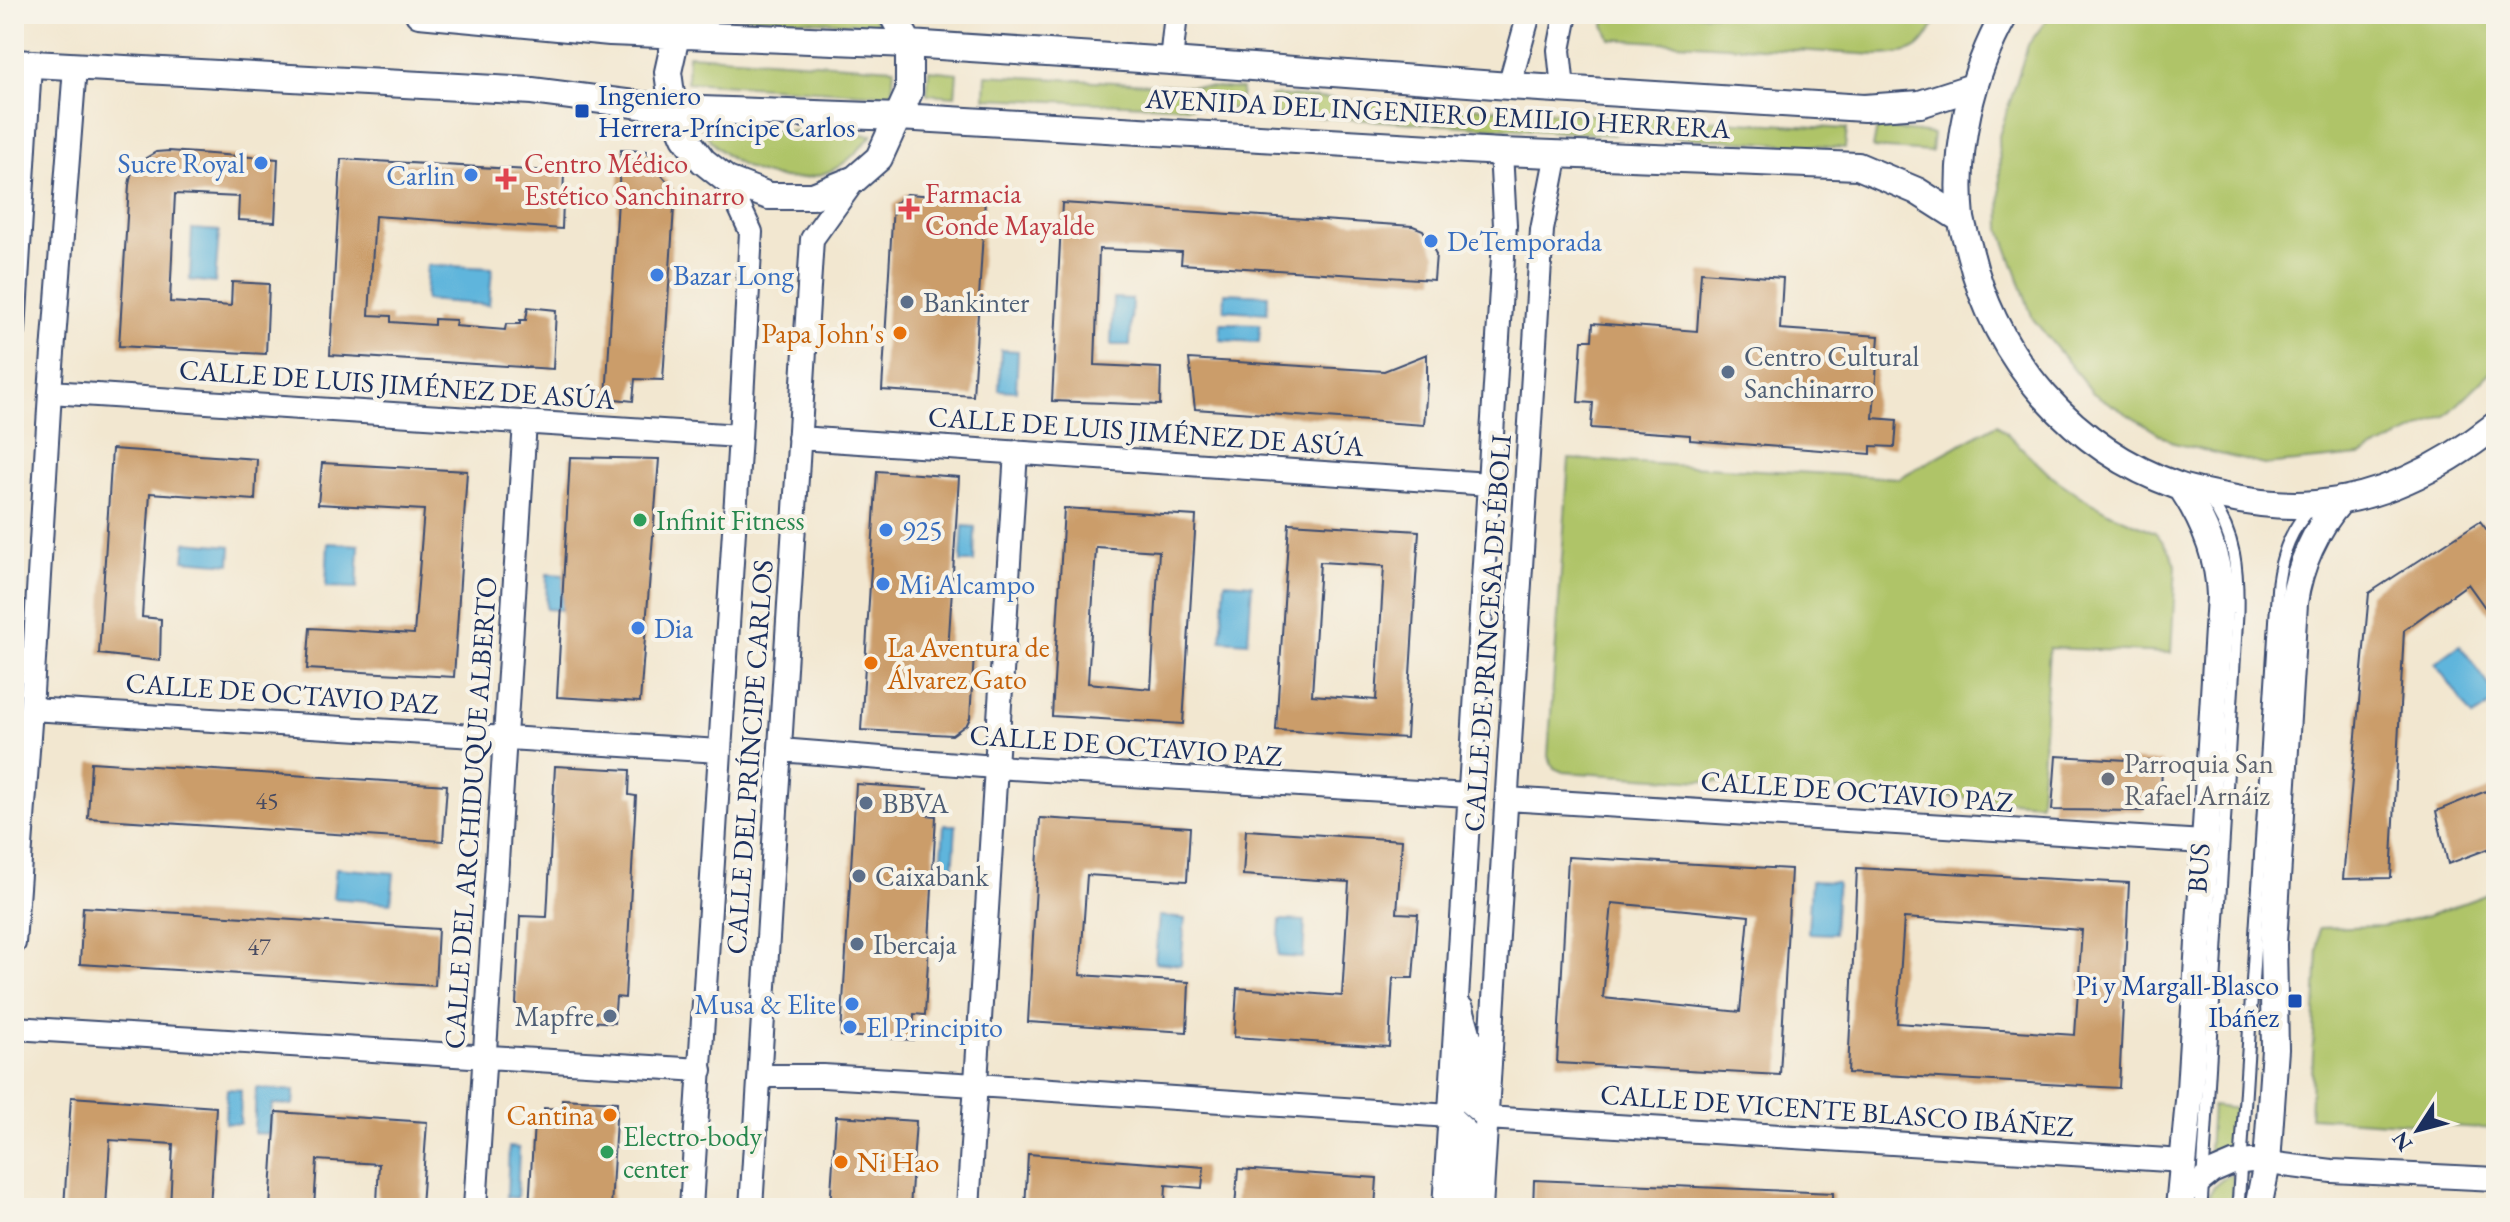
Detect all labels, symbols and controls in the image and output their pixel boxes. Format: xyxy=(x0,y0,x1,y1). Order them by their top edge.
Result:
place label: Ingeniero Herrera-Príncipe Carlos xyxy=(598,77,855,145)
street label: AVENIDA DEL INGENIERO EMILIO HERRERA xyxy=(1143,80,1732,146)
marker: Ingeniero Herrera-Príncipe Carlos xyxy=(573,102,591,120)
place label: Sucre Royal xyxy=(118,145,245,181)
place label: Centro Médico Estético Sanchinarro xyxy=(524,145,745,213)
marker: Sucre Royal xyxy=(252,154,270,172)
place label: Carlin xyxy=(386,157,455,193)
marker: Carlin xyxy=(462,166,480,184)
marker: Centro Médico Estético Sanchinarro xyxy=(495,168,517,190)
place label: Farmacia Conde Mayalde xyxy=(925,175,1095,243)
marker: Farmacia Conde Mayalde xyxy=(900,200,918,218)
place label: DeTemporada xyxy=(1447,223,1603,259)
marker: DeTemporada xyxy=(1422,232,1440,250)
place label: Bazar Long xyxy=(673,257,795,293)
marker: Bazar Long xyxy=(648,266,666,284)
place label: Bankinter xyxy=(923,284,1030,320)
marker: Bankinter xyxy=(898,293,916,311)
place label: Papa John's xyxy=(761,315,884,351)
marker: Papa John's xyxy=(891,324,909,342)
place label: Centro Cultural Sanchinarro xyxy=(1744,338,1920,406)
street label: CALLE DE LUIS JIMÉNEZ DE ASÚA xyxy=(178,351,617,417)
marker: Centro Cultural Sanchinarro xyxy=(1719,363,1737,381)
street label: CALLE DE LUIS JIMÉNEZ DE ASÚA xyxy=(927,398,1366,464)
street label: CALLE DE PRINCESA DE ÉBOLI xyxy=(1455,432,1519,833)
place label: Infinit Fitness xyxy=(656,502,805,538)
marker: Infinit Fitness xyxy=(631,511,649,529)
place label: 925 xyxy=(902,512,942,548)
marker: 925 xyxy=(877,521,895,539)
street label: CALLE DEL PRÍNCIPE CARLOS xyxy=(717,558,781,956)
place label: Mi Alcampo xyxy=(899,566,1035,602)
marker: Mi Alcampo xyxy=(874,575,892,593)
street label: CALLE DEL ARCHIDUQUE ALBERTO xyxy=(436,576,504,1050)
place label: Dia xyxy=(654,610,694,646)
marker: Dia xyxy=(629,619,647,637)
place label: La Aventura de Álvarez Gato xyxy=(886,629,1050,697)
marker: La Aventura de Álvarez Gato xyxy=(862,654,880,672)
street label: CALLE DE OCTAVIO PAZ xyxy=(124,664,440,722)
street label: CALLE DE OCTAVIO PAZ xyxy=(968,716,1284,774)
place label: Parroquia San Rafael Arnáiz xyxy=(2124,745,2274,813)
street label: CALLE DE OCTAVIO PAZ xyxy=(1699,762,2015,820)
marker: Parroquia San Rafael Arnáiz xyxy=(2099,770,2117,788)
house number: 45 xyxy=(255,785,279,816)
place label: BBVA xyxy=(882,785,949,821)
marker: BBVA xyxy=(857,794,875,812)
street label: BUS xyxy=(2178,842,2218,894)
place label: Caixabank xyxy=(875,858,990,894)
marker: Caixabank xyxy=(850,867,868,885)
place label: Ibercaja xyxy=(873,926,957,962)
house number: 47 xyxy=(247,931,271,962)
marker: Ibercaja xyxy=(848,935,866,953)
place label: Pi y Margall-Blasco Ibáñez xyxy=(2075,967,2279,1035)
place label: Musa & Elite xyxy=(694,986,836,1022)
marker: Pi y Margall-Blasco Ibáñez xyxy=(2286,992,2304,1010)
marker: Musa & Elite xyxy=(843,995,861,1013)
place label: Mapfre xyxy=(514,998,594,1034)
marker: Mapfre xyxy=(601,1007,619,1025)
place label: El Principito xyxy=(866,1009,1003,1045)
marker: El Principito xyxy=(841,1018,859,1036)
street label: CALLE DE VICENTE BLASCO IBÁÑEZ xyxy=(1599,1075,2075,1145)
north arrow xyxy=(2378,1090,2458,1170)
place label: Cantina xyxy=(507,1097,595,1133)
marker: Cantina xyxy=(601,1106,619,1124)
place label: Electro-body center xyxy=(623,1118,763,1186)
text: N xyxy=(2385,1126,2419,1157)
marker: Electro-body center xyxy=(598,1143,616,1161)
place label: Ni Hao xyxy=(857,1144,939,1180)
marker: Ni Hao xyxy=(832,1153,850,1171)

